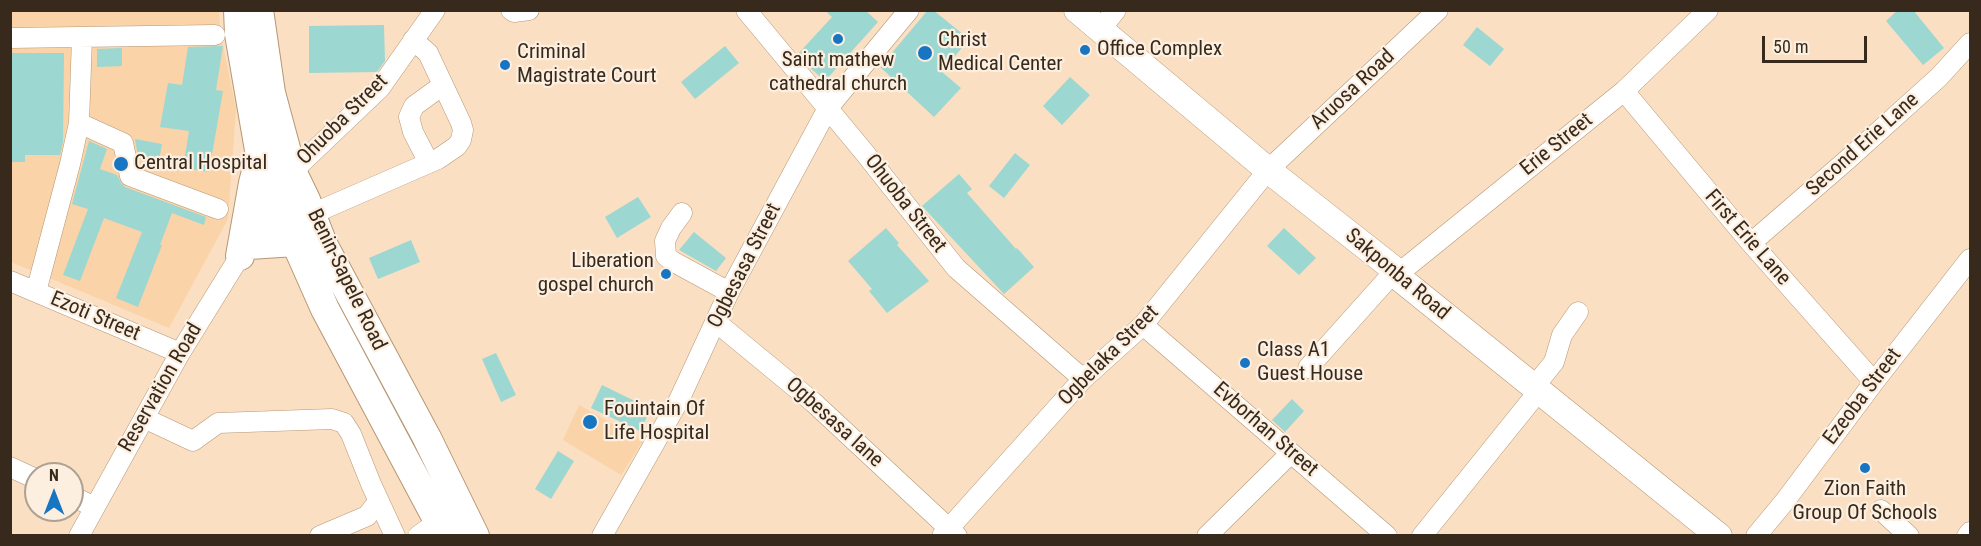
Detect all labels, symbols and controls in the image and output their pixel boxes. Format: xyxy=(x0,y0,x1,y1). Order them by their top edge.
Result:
scale bar xyxy=(1765,24,1870,62)
place label: Christ Medical Center xyxy=(938,28,1063,78)
marker: Saint mathew cathedral church xyxy=(831,32,845,46)
text: 50 m xyxy=(1773,36,1808,57)
place label: Office Complex xyxy=(1097,37,1222,63)
place label: Criminal Magistrate Court xyxy=(517,40,657,90)
marker: Office Complex xyxy=(1078,43,1092,57)
marker: Christ Medical Center xyxy=(916,44,934,62)
street label: Aruosa Road xyxy=(1306,45,1400,135)
place label: Saint mathew cathedral church xyxy=(769,48,907,98)
marker: Criminal Magistrate Court xyxy=(498,58,512,72)
street label: Ohuoba Street xyxy=(292,69,394,171)
street label: Second Erie Lane xyxy=(1802,88,1924,202)
street label: Erie Street xyxy=(1516,108,1598,182)
street label: Ohuoba Street xyxy=(859,150,951,258)
place label: Central Hospital xyxy=(134,151,267,177)
marker: Central Hospital xyxy=(112,155,130,173)
street label: First Erie Lane xyxy=(1699,185,1795,291)
street label: Ogbesasa Street xyxy=(703,199,787,333)
street label: Benin-Sapele Road xyxy=(301,205,391,355)
street label: Sakponba Road xyxy=(1340,224,1454,326)
place label: Liberation gospel church xyxy=(538,249,654,299)
marker: Liberation gospel church xyxy=(659,267,673,281)
street label: Ezoti Street xyxy=(46,287,144,347)
street label: Ogbelaka Street xyxy=(1054,301,1164,411)
street label: Reservation Road xyxy=(114,319,208,457)
place label: Class A1 Guest House xyxy=(1257,338,1363,388)
street label: Ezeoba Street xyxy=(1819,344,1907,450)
marker: Class A1 Guest House xyxy=(1238,356,1252,370)
street label: Ogbesasa lane xyxy=(780,373,888,473)
street label: Evborhan Street xyxy=(1207,378,1323,482)
place label: Fouintain Of Life Hospital xyxy=(604,397,709,447)
marker: Fouintain Of Life Hospital xyxy=(581,413,599,431)
marker: Zion Faith Group Of Schools xyxy=(1858,461,1872,475)
north arrow xyxy=(24,462,84,522)
text: N xyxy=(49,466,59,485)
place label: Zion Faith Group Of Schools xyxy=(1793,477,1937,527)

